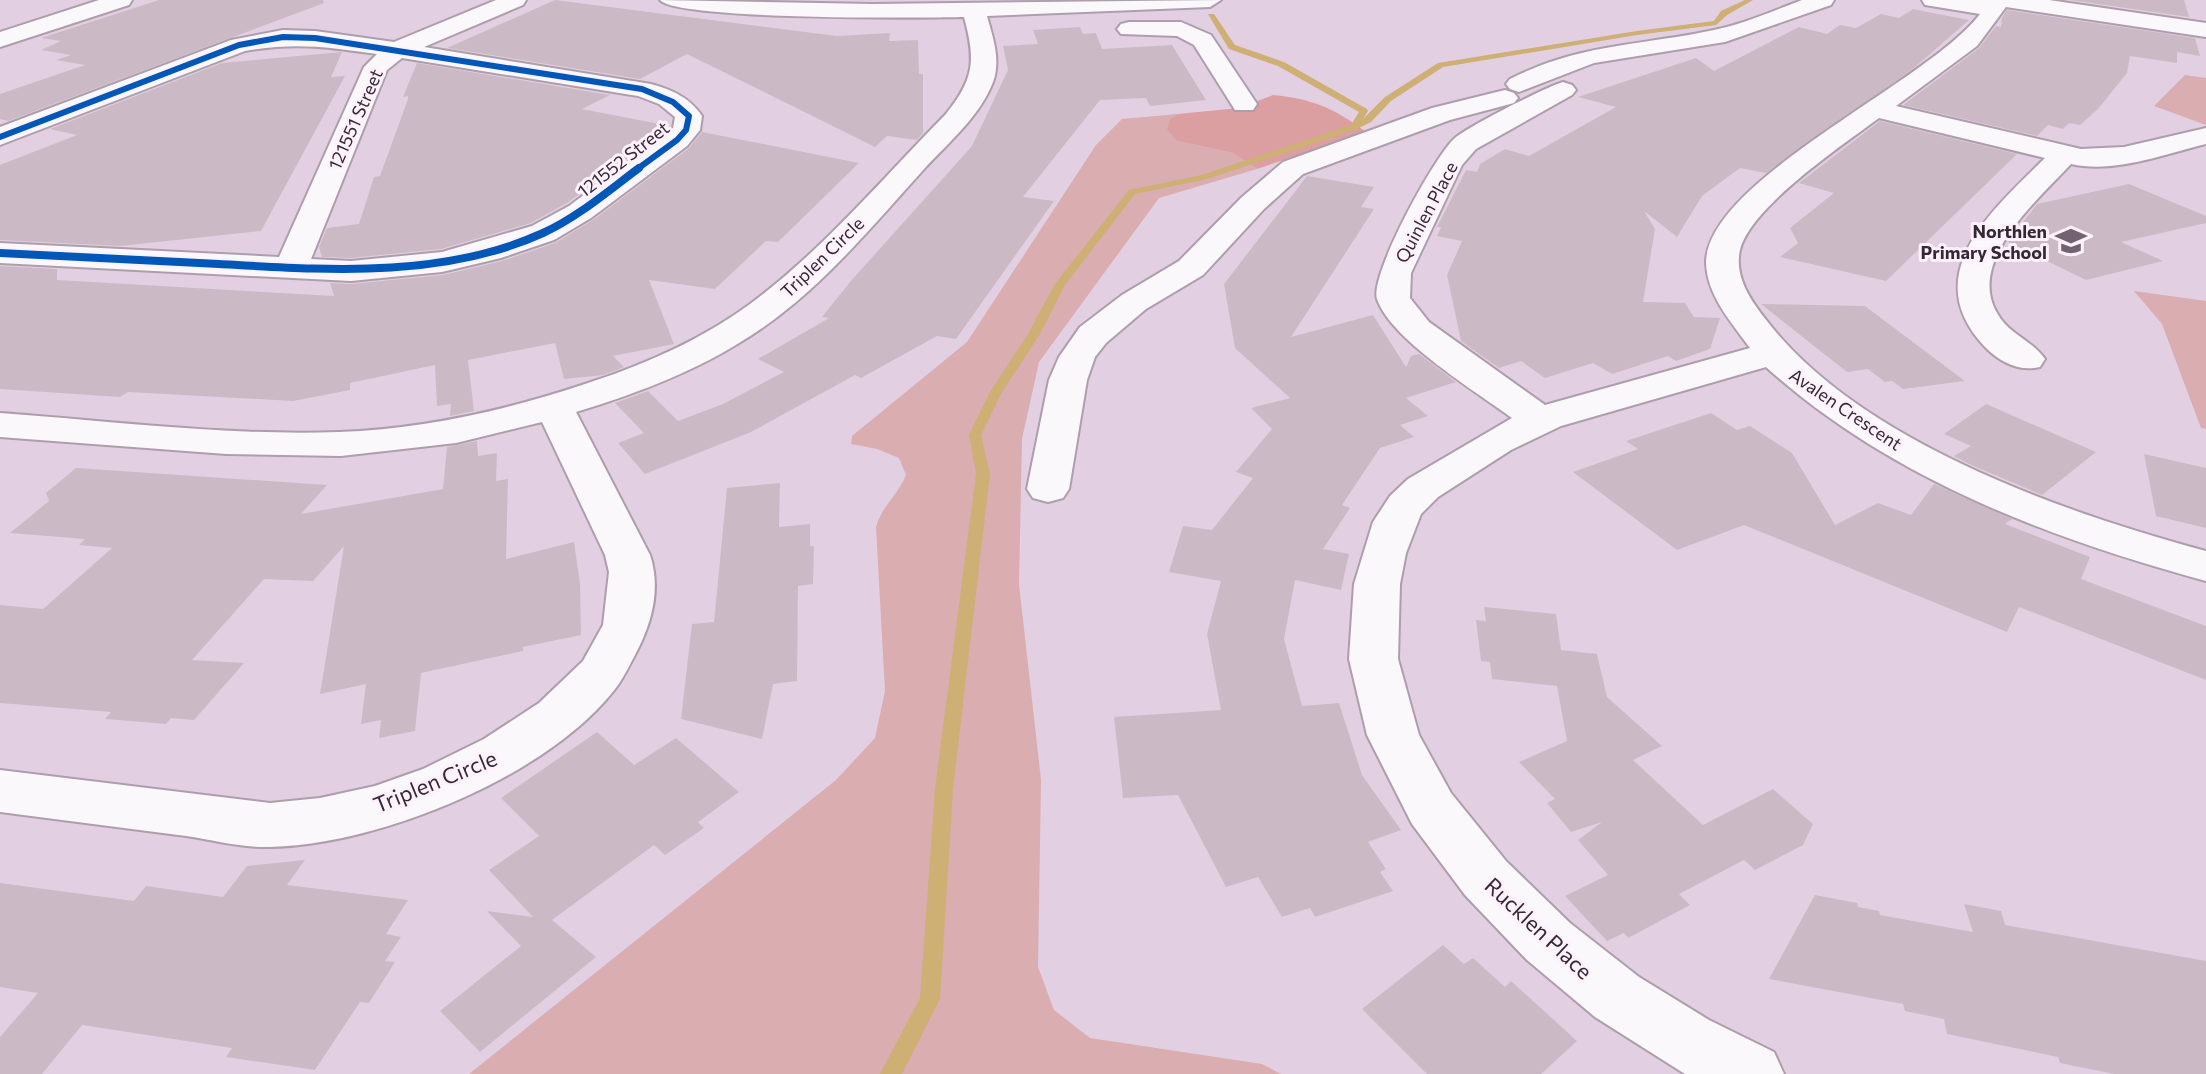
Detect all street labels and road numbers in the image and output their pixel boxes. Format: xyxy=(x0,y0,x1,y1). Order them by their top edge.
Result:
street label: 121551 Street xyxy=(323,65,387,173)
street label: 121552 Street xyxy=(573,116,673,202)
street label: Quinlen Place xyxy=(1390,158,1462,266)
street label: Triplen Circle xyxy=(776,212,868,302)
street label: Avalen Crescent xyxy=(1786,363,1906,455)
street label: Triplen Circle xyxy=(369,744,501,818)
street label: Rucklen Place xyxy=(1480,871,1598,985)

